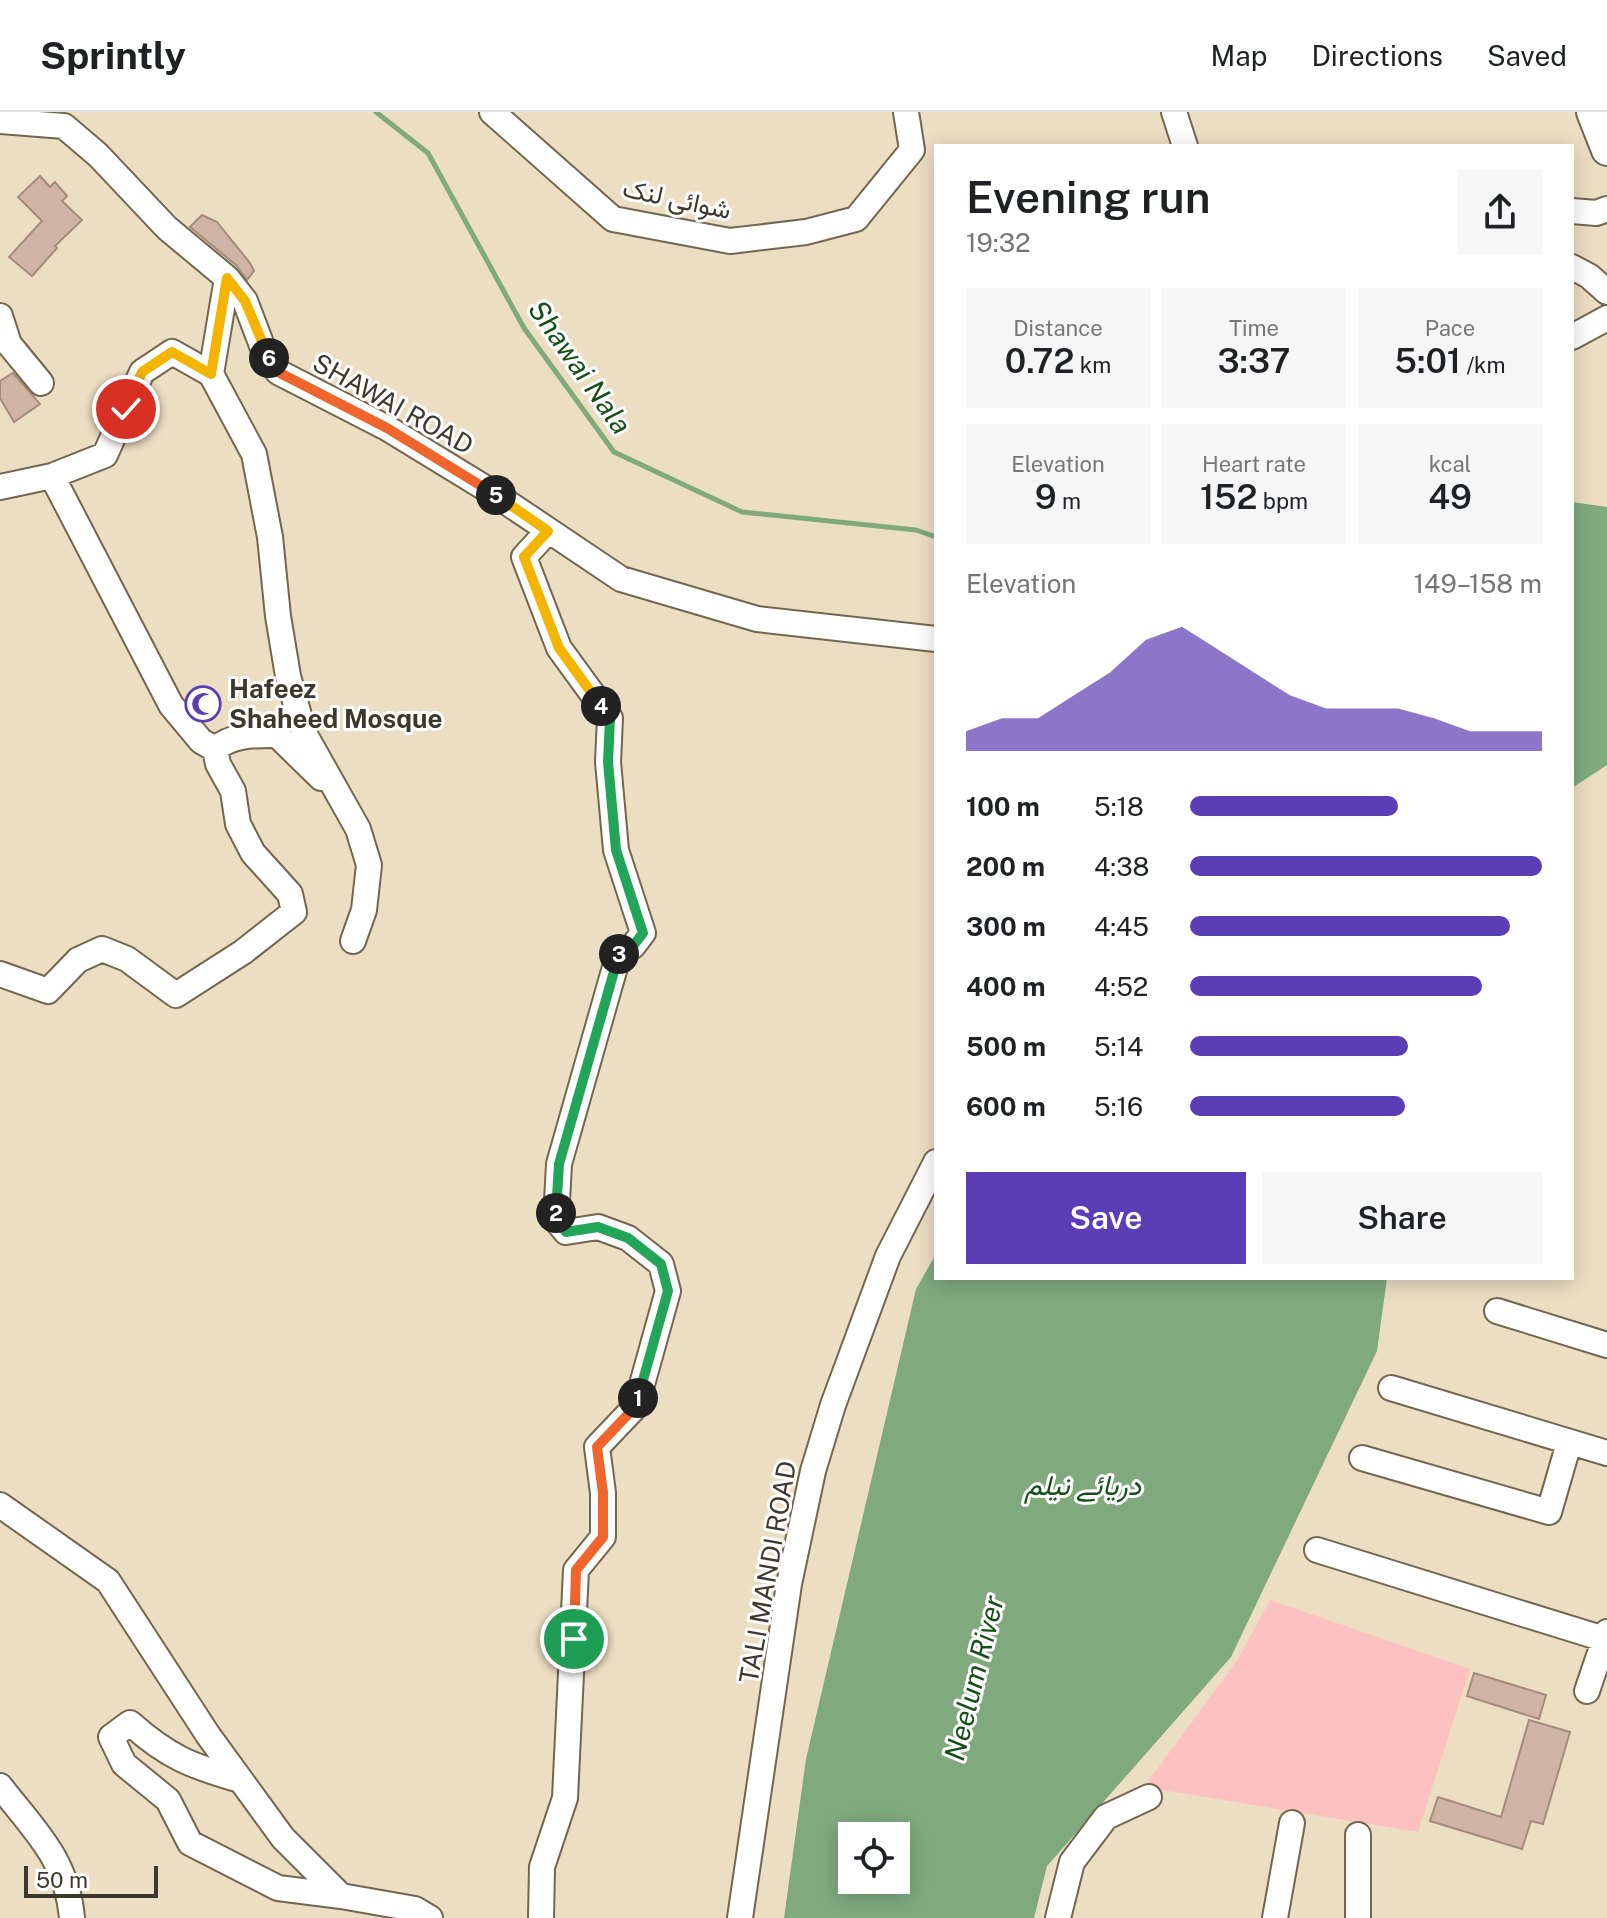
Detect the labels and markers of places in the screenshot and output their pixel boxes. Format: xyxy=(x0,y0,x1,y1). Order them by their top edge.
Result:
pin: 6 xyxy=(249,338,289,378)
pin xyxy=(92,375,160,443)
pin: 5 xyxy=(476,475,516,515)
place label: Hafeez Shaheed Mosque xyxy=(229,673,442,734)
mosque icon: Hafeez Shaheed Mosque xyxy=(184,685,222,723)
pin: 4 xyxy=(581,686,621,726)
pin: 3 xyxy=(599,934,639,974)
pin: 2 xyxy=(536,1193,576,1233)
pin: 1 xyxy=(618,1378,658,1418)
pin xyxy=(540,1605,608,1673)

